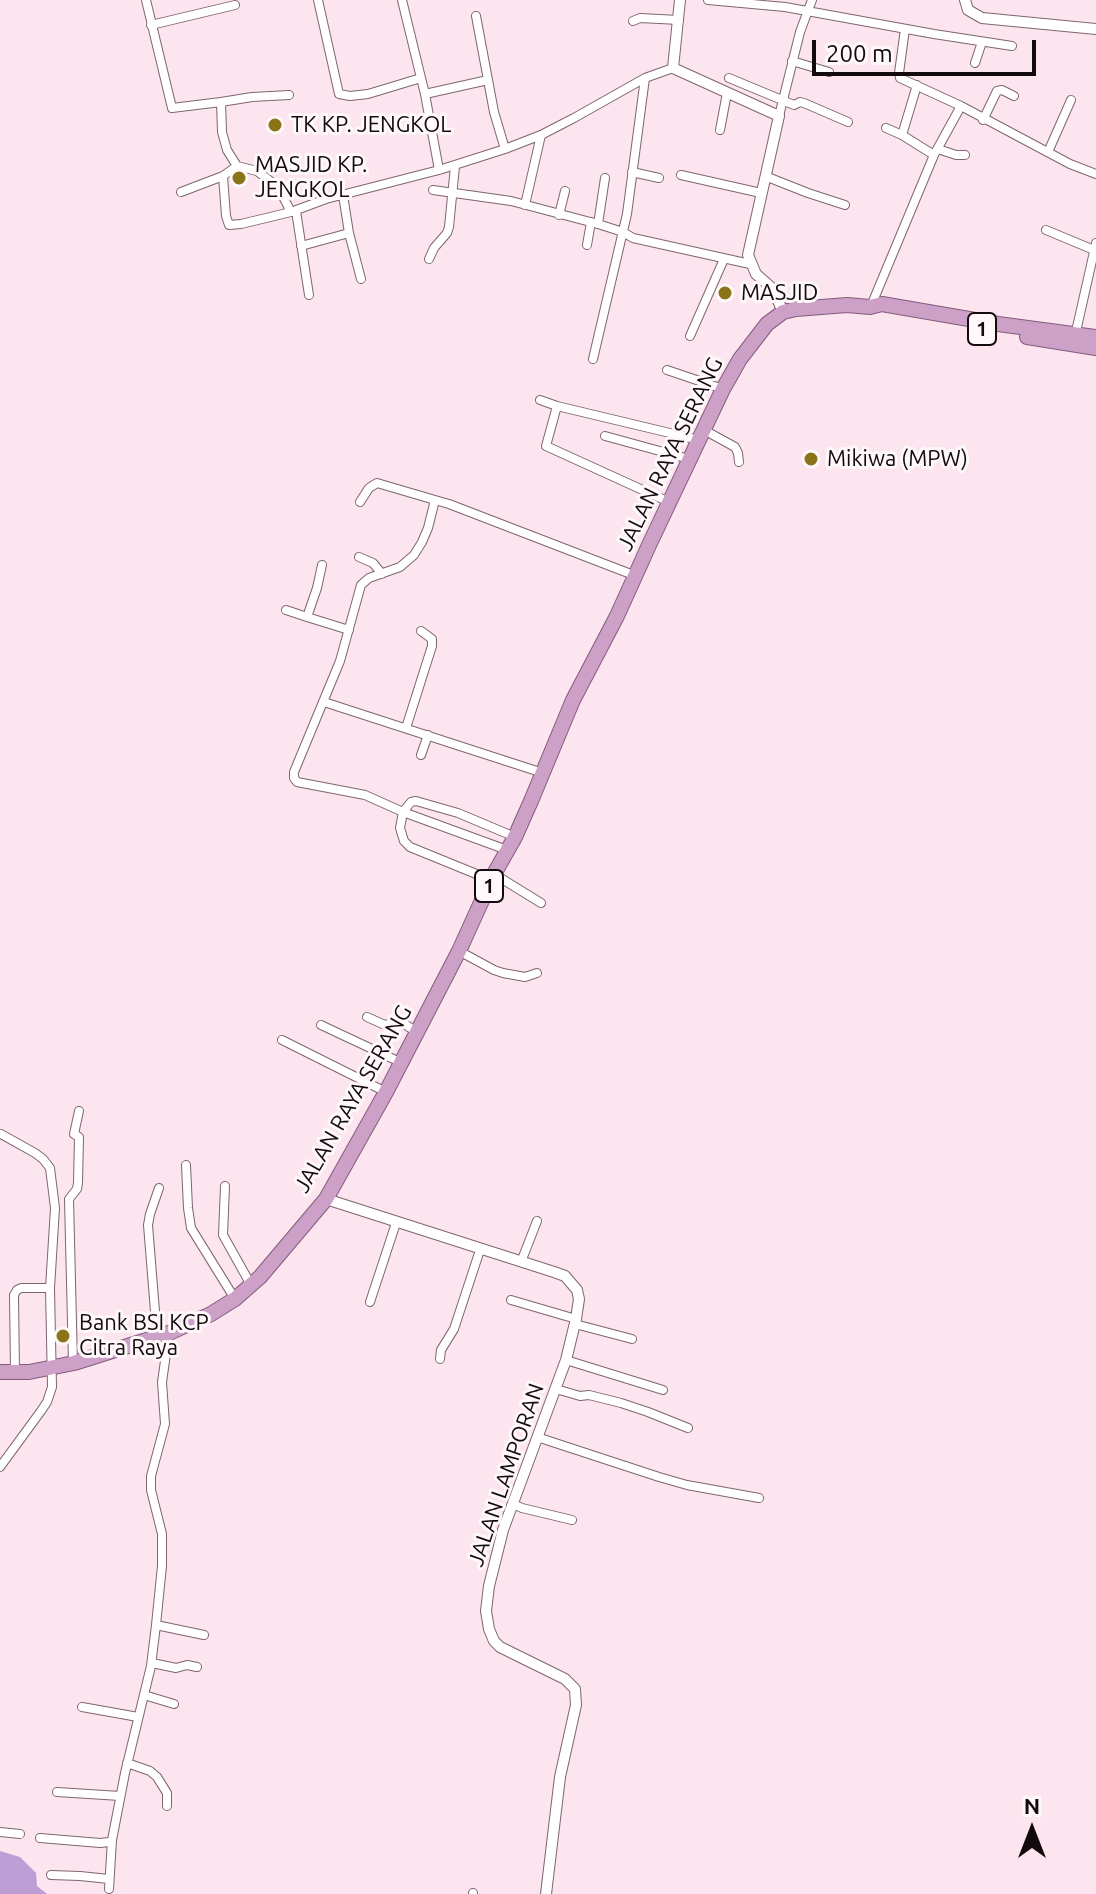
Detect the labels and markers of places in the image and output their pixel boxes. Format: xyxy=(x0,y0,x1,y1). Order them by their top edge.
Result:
place label: TK KP. JENGKOL xyxy=(291,112,451,138)
marker: TK KP. JENGKOL xyxy=(266,116,284,134)
place label: MASJID KP. JENGKOL xyxy=(255,152,368,204)
marker: MASJID KP. JENGKOL xyxy=(230,169,248,187)
place label: MASJID xyxy=(741,280,818,306)
marker: MASJID xyxy=(716,284,734,302)
place label: Mikiwa (MPW) xyxy=(827,446,968,472)
marker: Mikiwa (MPW) xyxy=(802,450,820,468)
place label: Bank BSI KCP Citra Raya xyxy=(79,1310,209,1362)
marker: Bank BSI KCP Citra Raya xyxy=(54,1327,72,1345)

